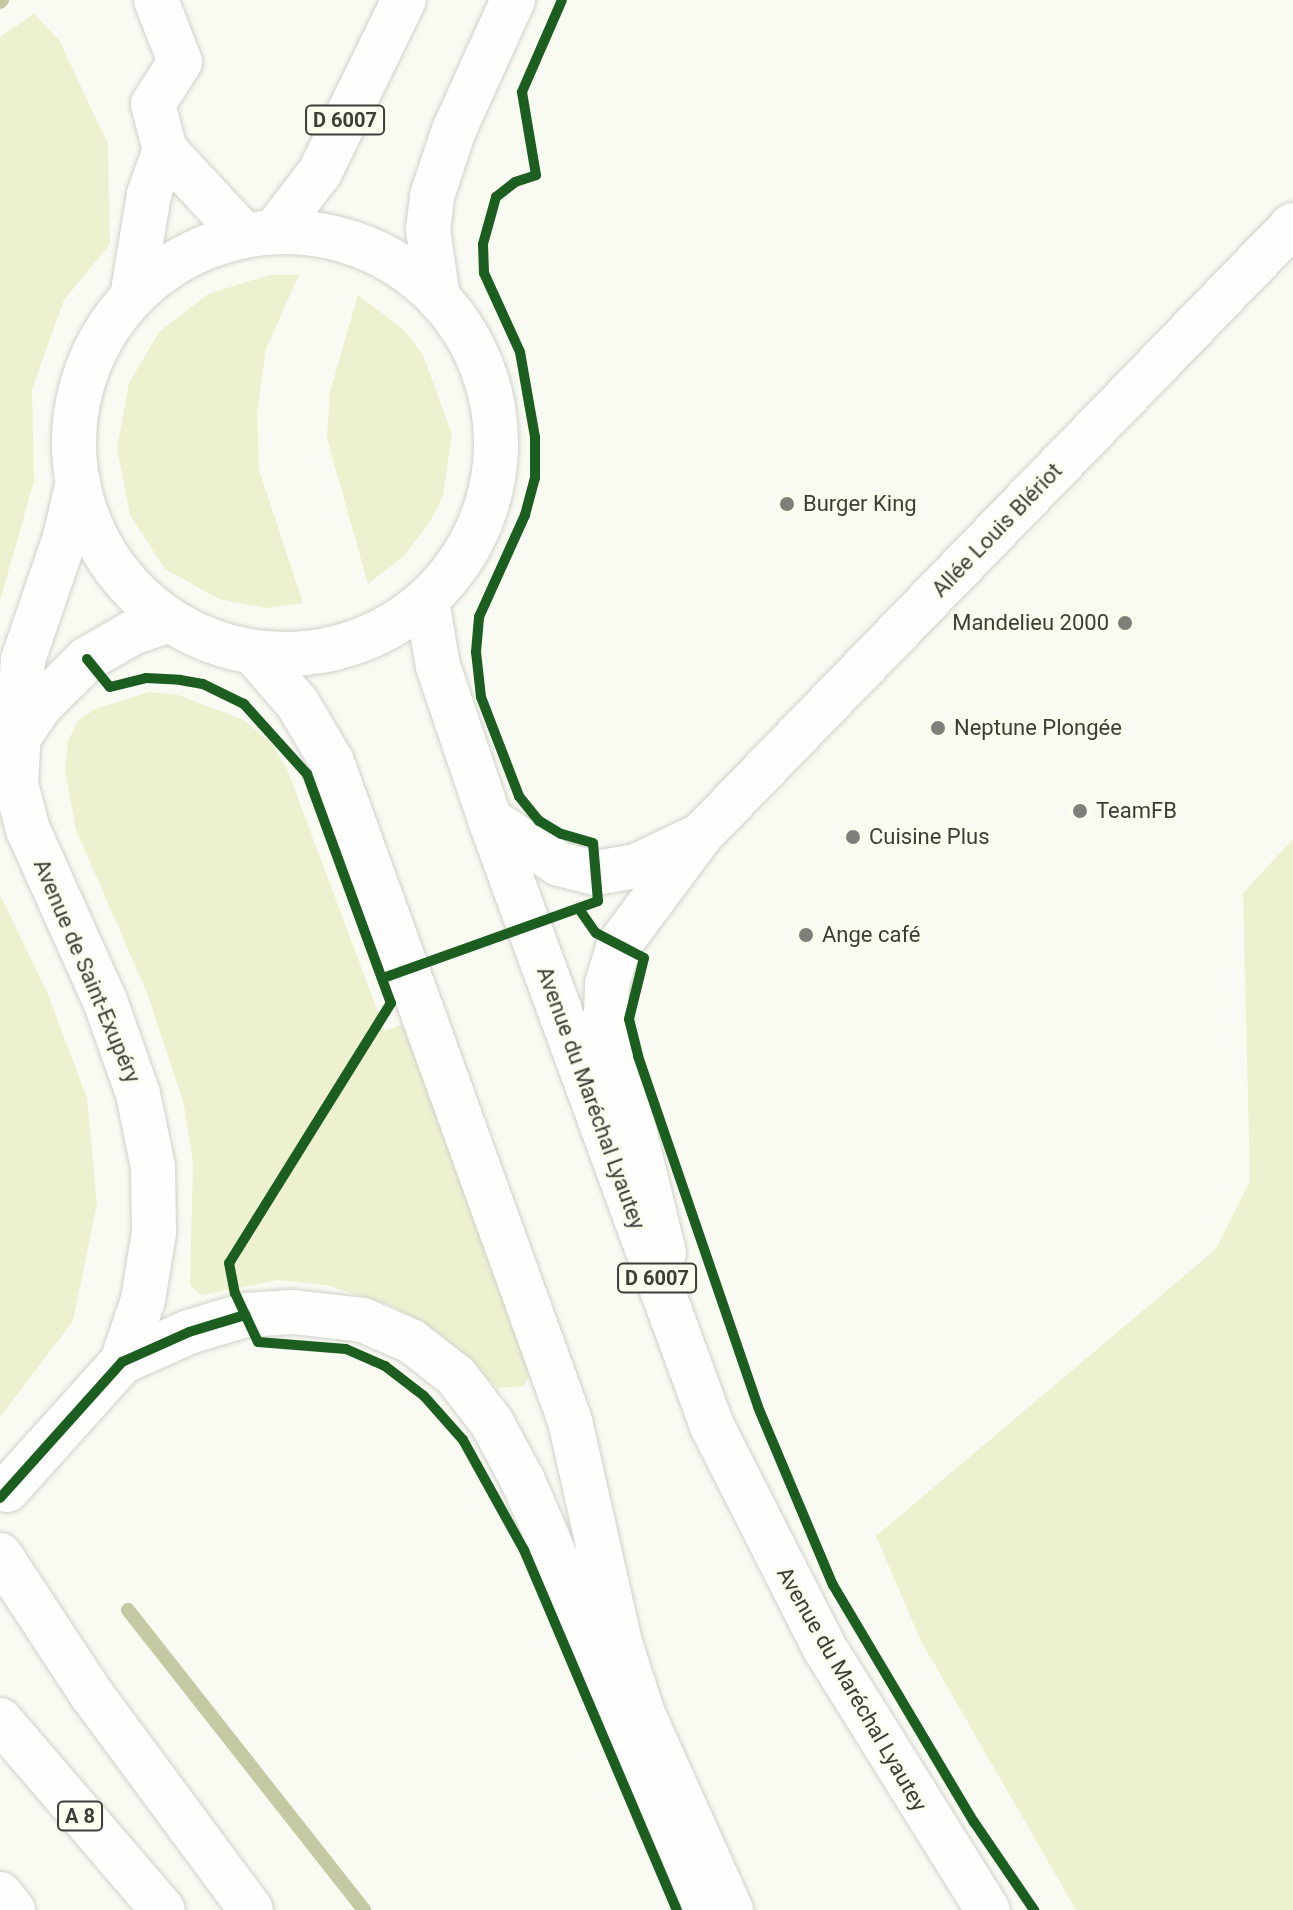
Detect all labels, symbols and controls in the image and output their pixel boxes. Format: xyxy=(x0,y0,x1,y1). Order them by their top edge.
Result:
road number: D 6007 xyxy=(305,104,385,136)
street label: Allée Louis Blériot xyxy=(926,458,1068,602)
place label: Burger King xyxy=(803,491,917,517)
marker: Burger King xyxy=(778,495,796,513)
place label: Mandelieu 2000 xyxy=(952,610,1109,636)
marker: Mandelieu 2000 xyxy=(1116,614,1134,632)
place label: Neptune Plongée xyxy=(954,715,1122,741)
marker: Neptune Plongée xyxy=(929,719,947,737)
place label: TeamFB xyxy=(1096,798,1177,824)
marker: TeamFB xyxy=(1071,802,1089,820)
place label: Cuisine Plus xyxy=(869,824,989,850)
marker: Cuisine Plus xyxy=(844,828,862,846)
street label: Avenue de Saint-Exupéry xyxy=(28,855,146,1087)
place label: Ange café xyxy=(822,922,921,948)
marker: Ange café xyxy=(797,926,815,944)
street label: Avenue du Maréchal Lyautey xyxy=(531,963,651,1233)
road number: D 6007 xyxy=(617,1262,697,1294)
street label: Avenue du Maréchal Lyautey xyxy=(771,1562,933,1816)
road number: A 8 xyxy=(56,1800,104,1832)

